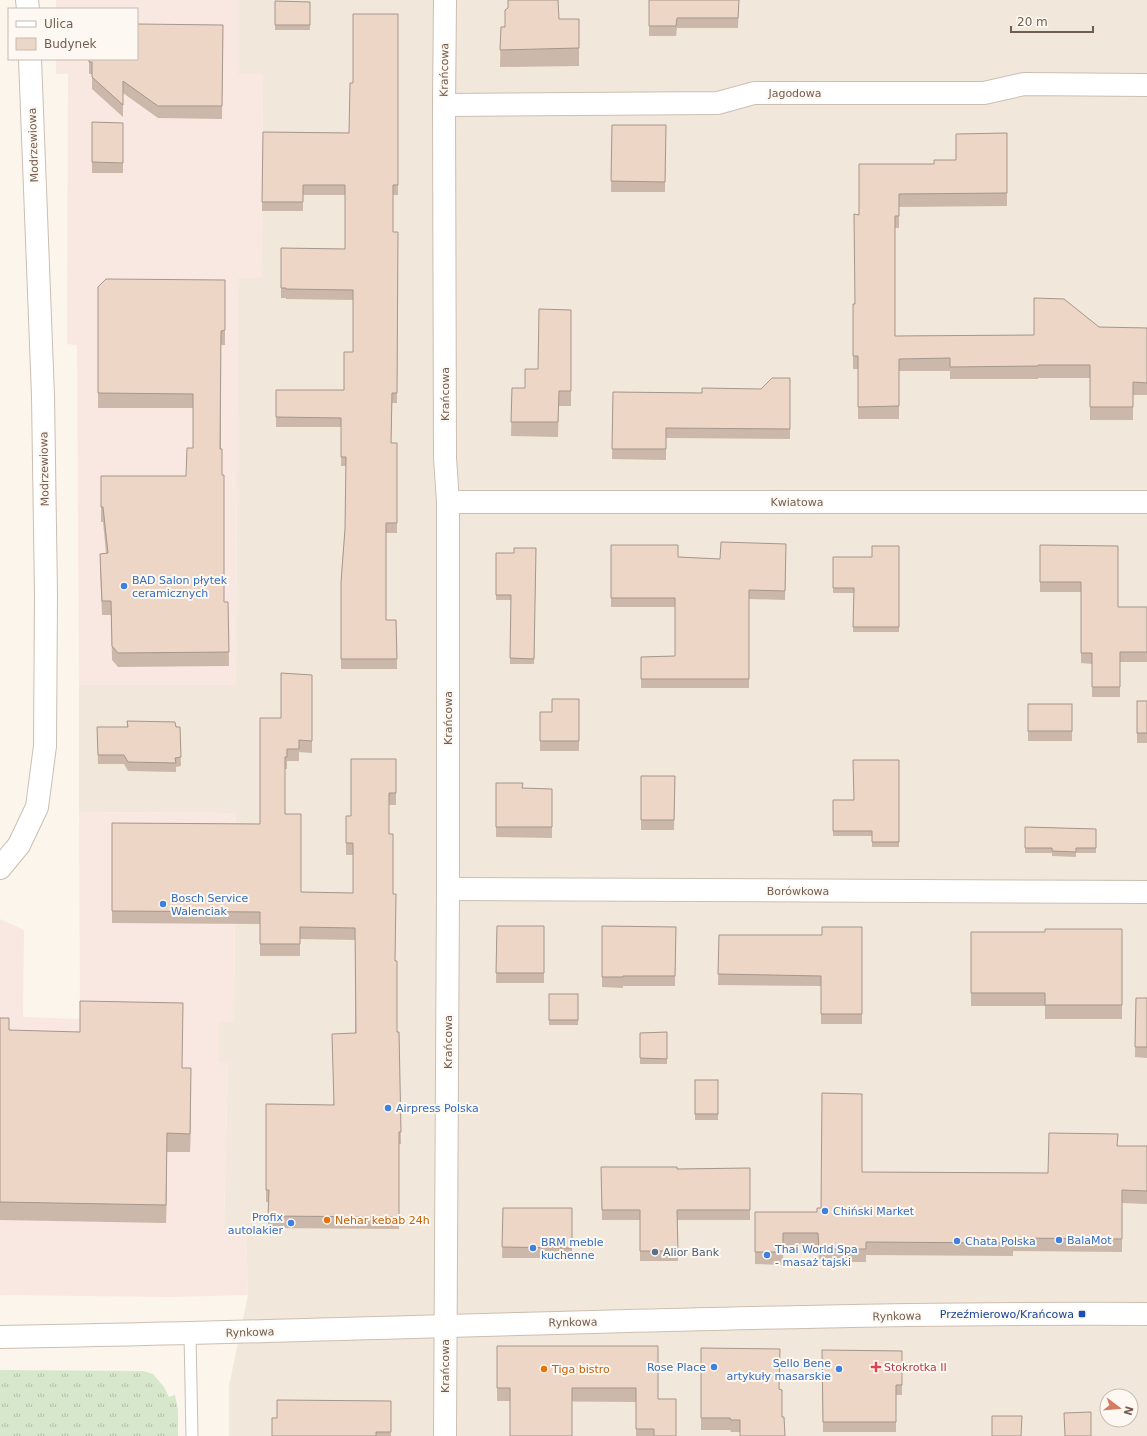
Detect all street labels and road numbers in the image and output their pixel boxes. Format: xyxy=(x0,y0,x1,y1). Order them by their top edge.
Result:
street label: Krańcowa xyxy=(438,43,451,97)
street label: Jagodowa xyxy=(767,87,822,100)
street label: Modrzewiowa xyxy=(26,107,41,183)
street label: Krańcowa xyxy=(439,367,452,421)
street label: Modrzewiowa xyxy=(37,431,52,506)
street label: Kwiatowa xyxy=(771,496,823,509)
street label: Krańcowa xyxy=(442,691,455,745)
street label: Borówkowa xyxy=(767,885,829,898)
street label: Krańcowa xyxy=(442,1015,455,1069)
street label: Rynkowa xyxy=(872,1310,922,1323)
street label: Rynkowa xyxy=(548,1316,598,1329)
street label: Rynkowa xyxy=(225,1325,275,1340)
street label: Krańcowa xyxy=(439,1339,452,1393)

